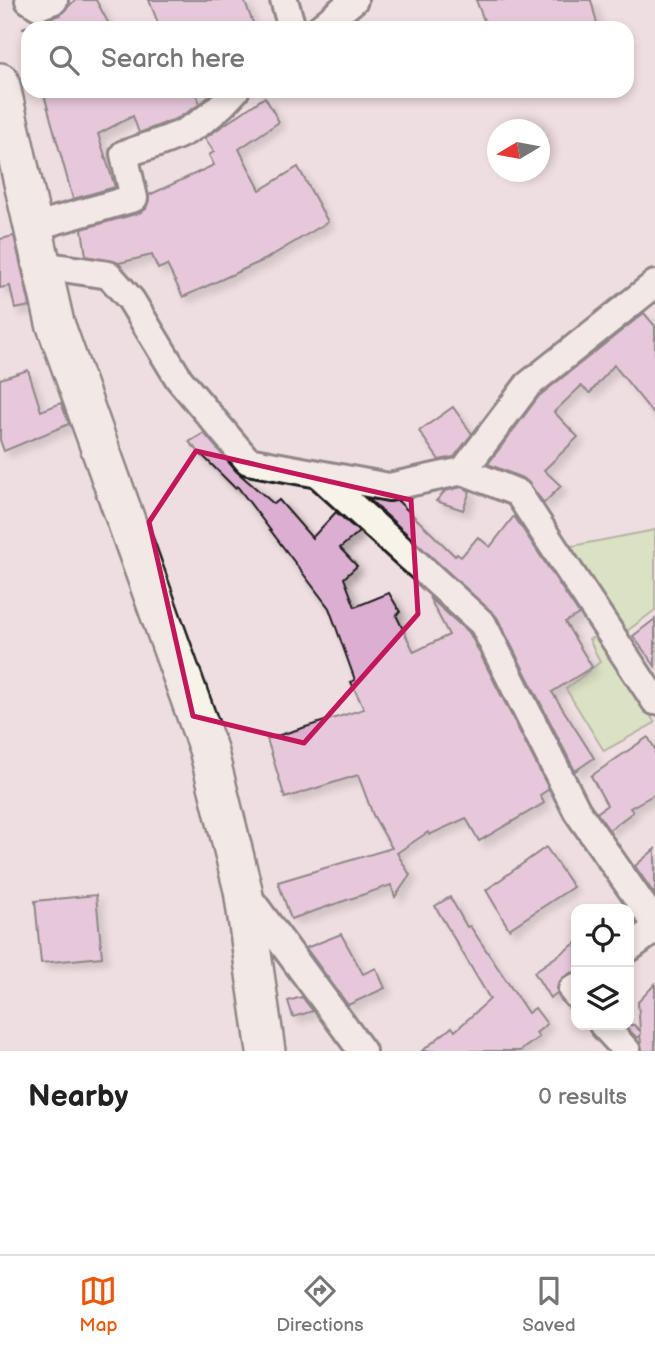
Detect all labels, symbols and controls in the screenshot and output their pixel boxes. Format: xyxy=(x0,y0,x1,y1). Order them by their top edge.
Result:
search box xyxy=(21,21,634,98)
icon: search xyxy=(45,41,83,79)
text: Search here xyxy=(101,44,245,75)
north arrow xyxy=(487,119,550,182)
map controls xyxy=(571,904,634,1030)
button: locate xyxy=(571,904,634,967)
button: layers xyxy=(571,967,634,1030)
text: Nearby xyxy=(28,1079,128,1115)
text: 0 results xyxy=(538,1083,627,1111)
tab: Map xyxy=(79,1272,118,1337)
tab: Directions xyxy=(276,1272,364,1337)
tab: Saved xyxy=(522,1272,576,1337)

